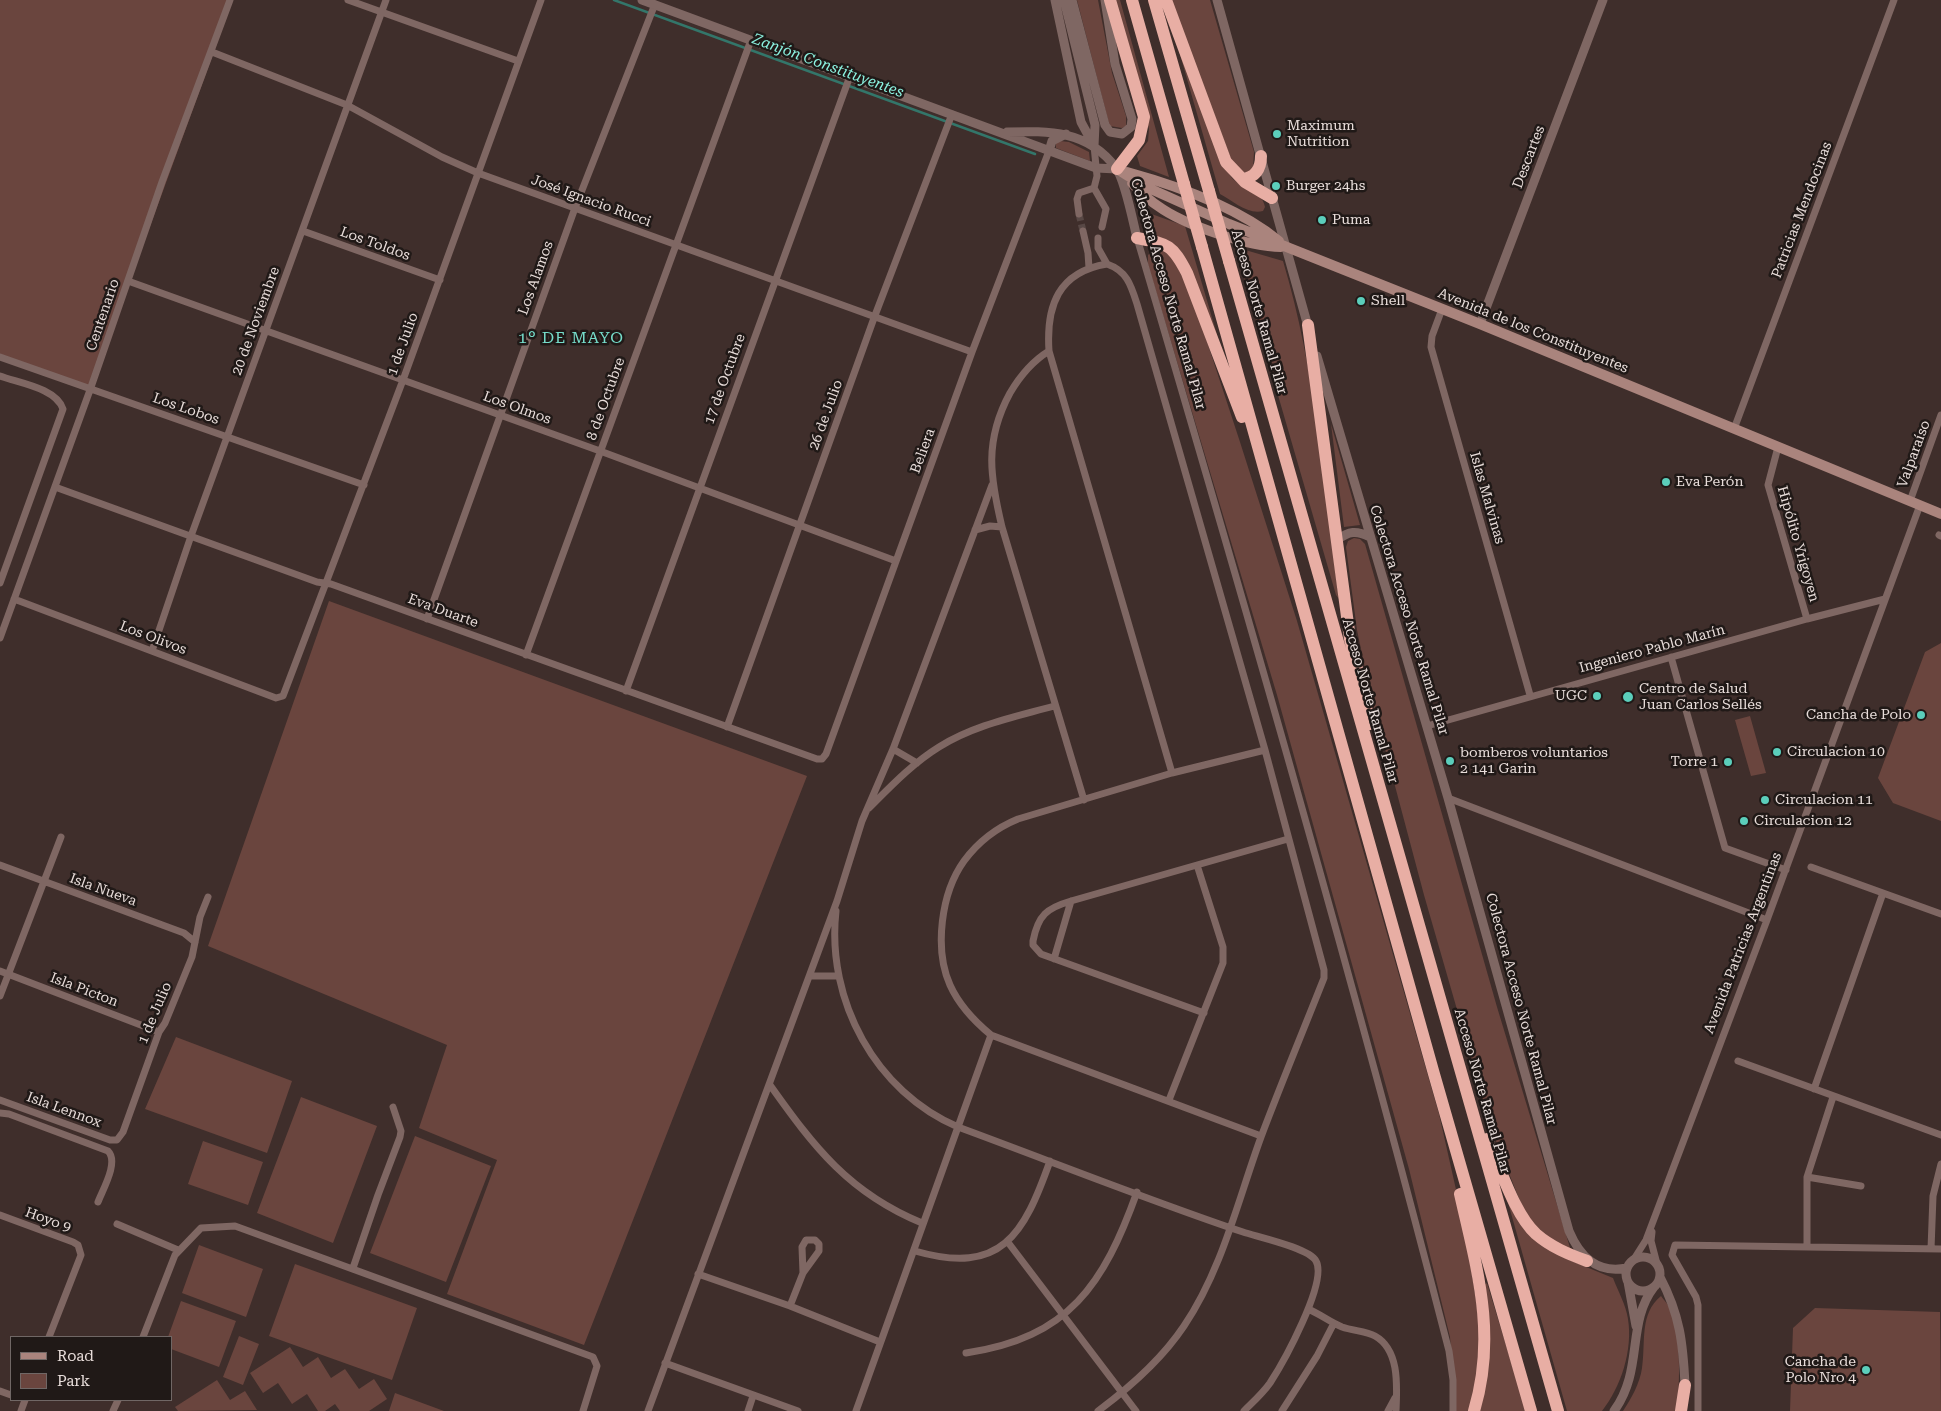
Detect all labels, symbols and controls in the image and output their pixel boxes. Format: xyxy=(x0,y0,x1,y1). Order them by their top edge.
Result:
water label: Zanjón Constituyentes xyxy=(750,30,906,102)
place label: Maximum Nutrition xyxy=(1287,118,1355,150)
street label: Descartes xyxy=(1509,123,1549,191)
marker: Maximum Nutrition xyxy=(1271,128,1283,140)
street label: Patricias Mendocinas xyxy=(1768,139,1836,281)
street label: José Ignacio Rucci xyxy=(529,171,653,231)
street label: Colectora Acceso Norte Ramal Pilar xyxy=(1127,177,1209,411)
place label: Burger 24hs xyxy=(1286,178,1365,194)
marker: Burger 24hs xyxy=(1270,180,1282,192)
place label: Puma xyxy=(1332,212,1370,228)
marker: Puma xyxy=(1316,214,1328,226)
street label: Los Toldos xyxy=(338,224,412,264)
street label: Acceso Norte Ramal Pilar xyxy=(1227,228,1291,396)
street label: Los Alamos xyxy=(515,239,557,317)
street label: 20 de Noviembre xyxy=(229,265,283,377)
street label: Centenario xyxy=(83,277,123,353)
street label: Avenida de los Constituyentes xyxy=(1435,285,1631,377)
place label: Shell xyxy=(1371,293,1405,309)
marker: Shell xyxy=(1355,295,1367,307)
street label: 1 de Julio xyxy=(384,310,422,378)
district label: 1° DE MAYO xyxy=(517,328,625,348)
street label: 17 de Octubre xyxy=(701,332,749,426)
street label: 8 de Octubre xyxy=(583,355,629,443)
street label: 26 de Julio xyxy=(806,378,846,452)
street label: Los Olmos xyxy=(481,388,553,428)
street label: Los Lobos xyxy=(151,390,221,428)
street label: Valparaíso xyxy=(1894,418,1934,490)
street label: Beliera xyxy=(907,426,939,476)
street label: Islas Malvinas xyxy=(1466,450,1508,546)
place label: Eva Perón xyxy=(1676,474,1743,490)
marker: Eva Perón xyxy=(1660,476,1672,488)
street label: Hipólito Yrigoyen xyxy=(1773,484,1823,604)
street label: Colectora Acceso Norte Ramal Pilar xyxy=(1366,503,1452,737)
street label: Eva Duarte xyxy=(406,591,480,631)
street label: Acceso Norte Ramal Pilar xyxy=(1338,617,1402,785)
street label: Los Olivos xyxy=(117,618,189,658)
street label: Ingeniero Pablo Marín xyxy=(1577,621,1727,677)
place label: Centro de Salud Juan Carlos Sellés xyxy=(1639,681,1762,714)
place label: UGC xyxy=(1555,688,1587,704)
marker: UGC xyxy=(1591,690,1603,702)
marker: Centro de Salud Juan Carlos Sellés xyxy=(1621,690,1635,704)
place label: Cancha de Polo xyxy=(1806,707,1911,723)
marker: Cancha de Polo xyxy=(1915,709,1927,721)
place label: Circulacion 10 xyxy=(1787,744,1885,760)
place label: bomberos voluntarios 2 141 Garin xyxy=(1460,745,1608,778)
marker: Circulacion 10 xyxy=(1771,746,1783,758)
place label: Torre 1 xyxy=(1671,754,1718,770)
marker: bomberos voluntarios 2 141 Garin xyxy=(1444,755,1456,767)
marker: Torre 1 xyxy=(1722,756,1734,768)
place label: Circulacion 11 xyxy=(1775,792,1873,808)
marker: Circulacion 11 xyxy=(1759,794,1771,806)
place label: Circulacion 12 xyxy=(1754,813,1852,829)
marker: Circulacion 12 xyxy=(1738,815,1750,827)
street label: Avenida Patricias Argentinas xyxy=(1701,850,1785,1036)
street label: Isla Nueva xyxy=(67,870,139,910)
street label: Colectora Acceso Norte Ramal Pilar xyxy=(1482,891,1560,1127)
street label: Isla Picton xyxy=(48,969,120,1011)
street label: 1 de Julio xyxy=(134,980,176,1046)
street label: Acceso Norte Ramal Pilar xyxy=(1450,1007,1514,1175)
street label: Isla Lennox xyxy=(24,1089,104,1131)
street label: Hoyo 9 xyxy=(23,1204,73,1236)
legend xyxy=(10,1336,172,1401)
text: Road xyxy=(57,1347,94,1365)
place label: Cancha de Polo Nro 4 xyxy=(1785,1354,1856,1386)
marker: Cancha de Polo Nro 4 xyxy=(1860,1364,1872,1376)
text: Park xyxy=(57,1372,90,1390)

